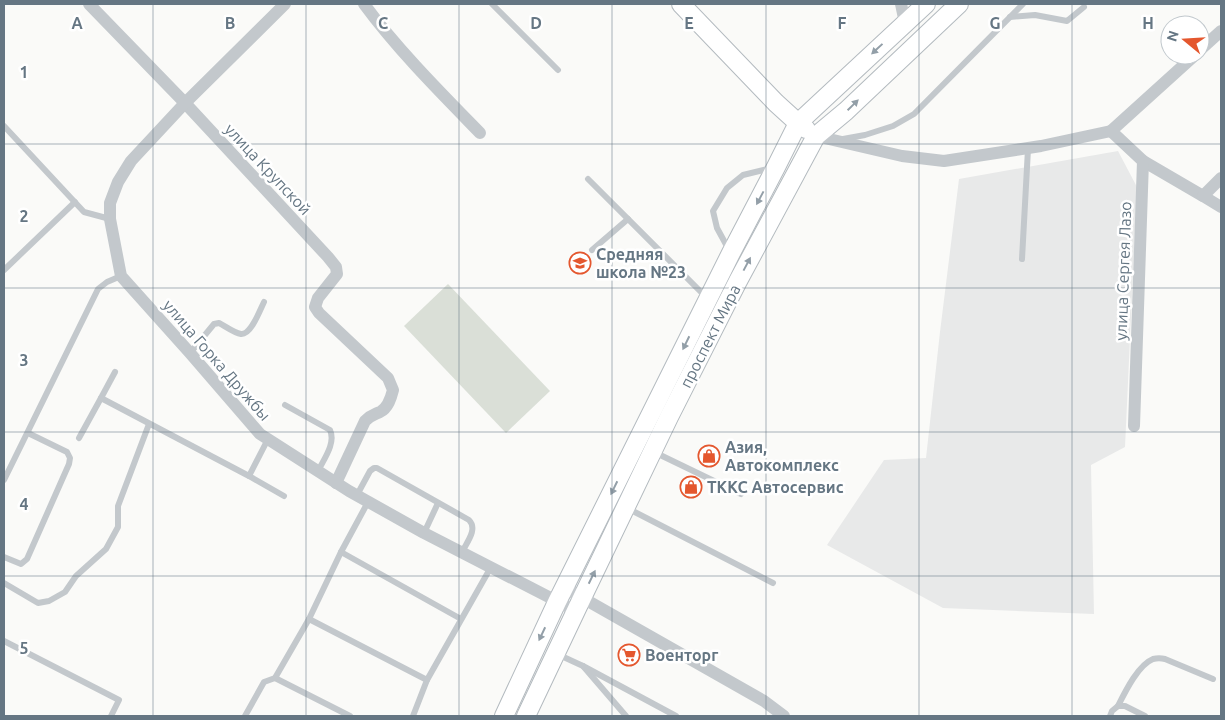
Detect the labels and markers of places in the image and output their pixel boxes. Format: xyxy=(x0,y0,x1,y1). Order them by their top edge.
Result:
place label: Средняя школа №23 xyxy=(596,245,686,281)
school or university icon: Средняя школа №23 xyxy=(568,251,592,275)
place label: Азия, Автокомплекс xyxy=(725,438,839,474)
shop icon: Азия, Автокомплекс xyxy=(697,444,721,468)
shop icon: ТККС Автосервис xyxy=(679,475,703,499)
place label: ТККС Автосервис xyxy=(707,478,844,496)
supermarket icon: Военторг xyxy=(617,643,641,667)
place label: Военторг xyxy=(645,646,718,664)

